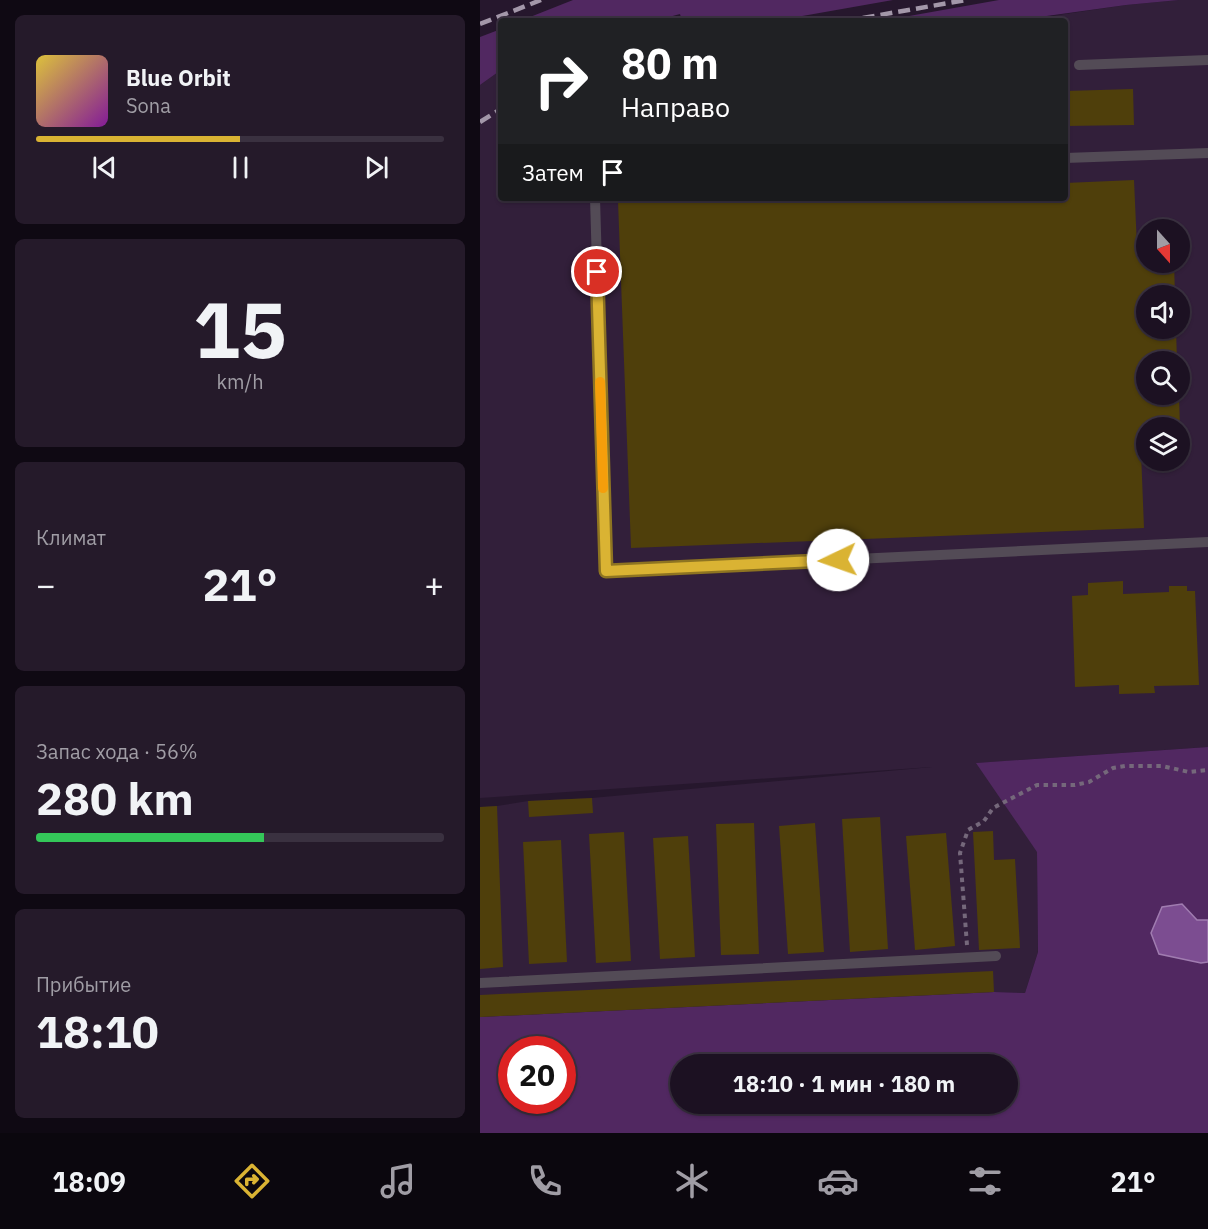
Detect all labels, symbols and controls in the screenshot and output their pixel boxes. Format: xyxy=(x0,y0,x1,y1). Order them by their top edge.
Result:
text: 80 m xyxy=(621,36,719,91)
icon: right xyxy=(522,42,600,120)
text: Blue Orbit xyxy=(126,63,231,92)
text: Направо xyxy=(621,89,730,124)
text: Sona xyxy=(126,92,171,119)
icon: previous xyxy=(88,151,121,184)
icon: pause xyxy=(224,151,257,184)
icon: next xyxy=(360,151,393,184)
icon: arrive xyxy=(596,156,629,189)
text: Затем xyxy=(522,158,584,187)
north arrow xyxy=(1136,219,1190,273)
map controls xyxy=(1136,219,1190,471)
pin xyxy=(571,246,622,297)
icon: arrive xyxy=(580,255,613,288)
text: 15 xyxy=(193,278,287,379)
button: sound xyxy=(1136,285,1190,339)
button: search xyxy=(1136,351,1190,405)
text: km/h xyxy=(216,368,264,395)
button: layers xyxy=(1136,417,1190,471)
text: Климат xyxy=(36,524,106,551)
position arrow xyxy=(806,528,870,592)
text: 21° xyxy=(202,555,278,613)
text: − xyxy=(36,563,56,606)
text: + xyxy=(424,563,444,606)
text: Запас хода · 56% xyxy=(36,738,198,765)
text: 280 km xyxy=(36,769,194,827)
text: Прибытие xyxy=(36,971,131,998)
text: 18:10 xyxy=(36,1002,159,1060)
speed limit sign: 20 xyxy=(498,1036,576,1114)
text: 18:10 · 1 мин · 180 m xyxy=(733,1069,955,1098)
icon: directions xyxy=(231,1160,273,1202)
icon: music xyxy=(377,1160,419,1202)
icon: phone xyxy=(524,1160,566,1202)
icon: climate xyxy=(671,1160,713,1202)
icon: car xyxy=(817,1160,859,1202)
icon: filters xyxy=(964,1160,1006,1202)
text: 18:09 xyxy=(52,1164,126,1199)
text: 21° xyxy=(1111,1164,1156,1199)

